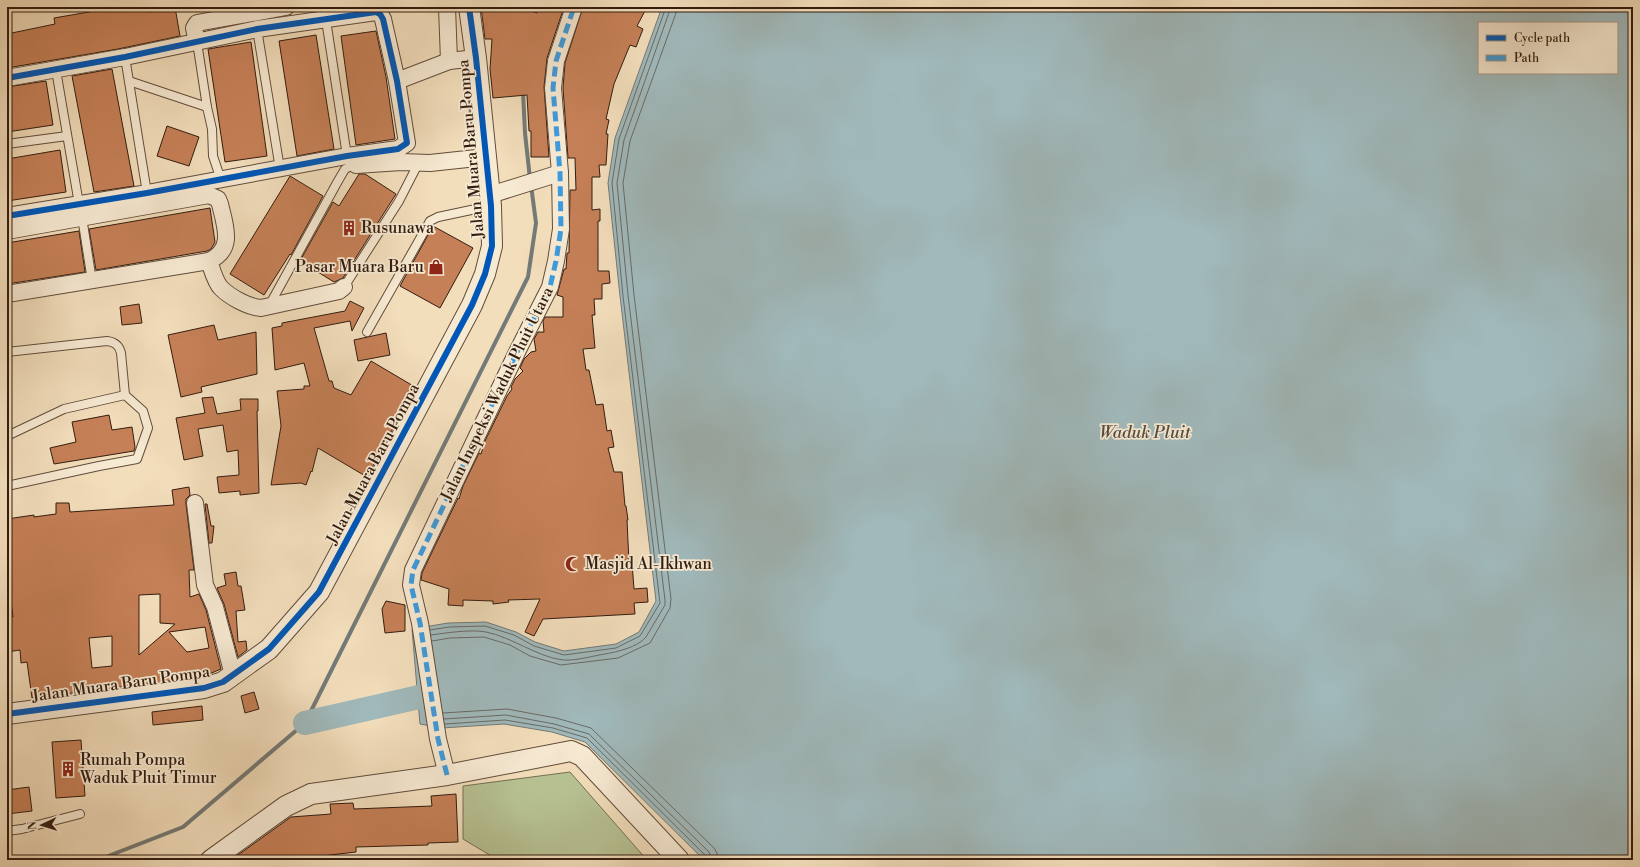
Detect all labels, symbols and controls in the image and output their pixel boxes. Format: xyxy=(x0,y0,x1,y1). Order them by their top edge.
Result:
legend xyxy=(1478,22,1618,74)
text: Cycle path xyxy=(1514,31,1570,46)
text: Path xyxy=(1514,51,1539,66)
street label: Jalan Muara Baru Pompa xyxy=(453,58,489,240)
place label: Rusunawa xyxy=(361,218,435,238)
building icon: Rusunawa xyxy=(340,219,358,237)
place label: Pasar Muara Baru xyxy=(295,257,424,277)
shop icon: Pasar Muara Baru xyxy=(427,258,445,276)
street label: Jalan Inspeksi Waduk Pluit Utara xyxy=(436,283,558,505)
street label: Jalan Muara Baru Pompa xyxy=(322,379,424,549)
water label: Waduk Pluit xyxy=(1099,422,1191,444)
place label: Masjid Al-Ikhwan xyxy=(585,554,712,574)
mosque icon: Masjid Al-Ikhwan xyxy=(564,555,582,573)
street label: Jalan Muara Baru Pompa xyxy=(30,661,212,707)
place label: Rumah Pompa Waduk Pluit Timur xyxy=(79,750,217,788)
building icon: Rumah Pompa Waduk Pluit Timur xyxy=(59,760,77,778)
north arrow xyxy=(22,805,62,845)
text: N xyxy=(26,821,40,830)

